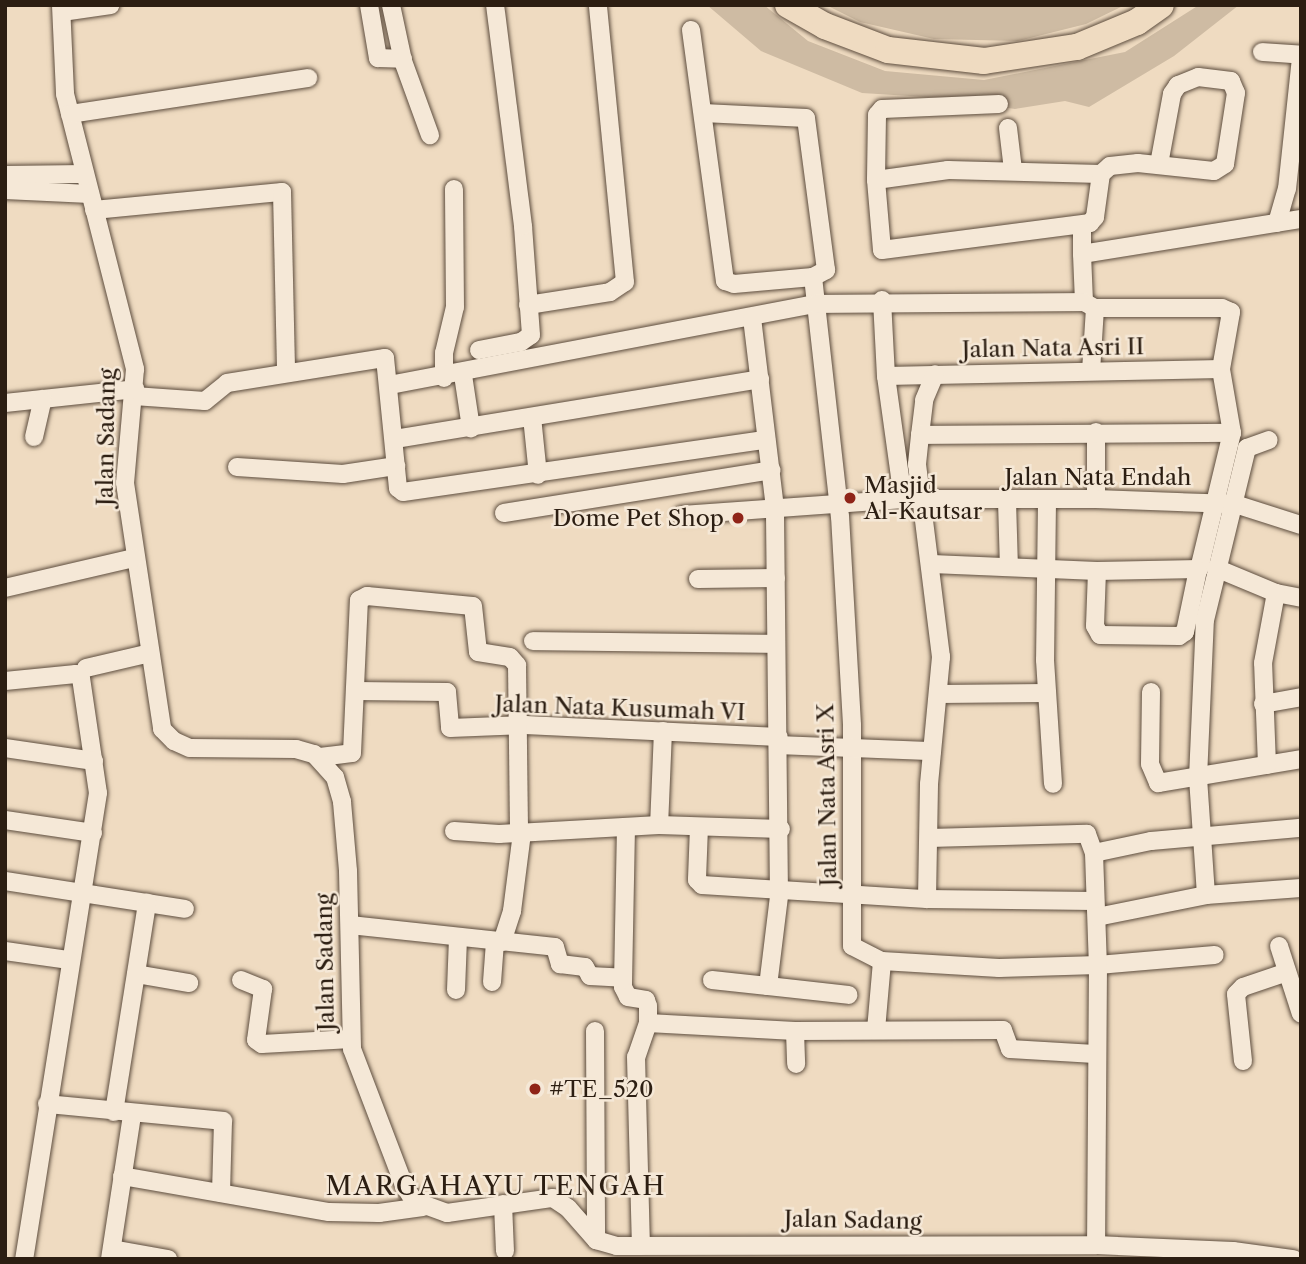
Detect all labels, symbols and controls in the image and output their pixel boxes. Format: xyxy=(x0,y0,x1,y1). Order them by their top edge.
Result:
street label: Jalan Nata Asri II xyxy=(961,333,1145,363)
street label: Jalan Sadang xyxy=(91,368,121,506)
street label: Jalan Nata Endah xyxy=(1004,463,1192,491)
place label: Masjid Al-Kautsar xyxy=(864,471,982,525)
marker: Masjid Al-Kautsar xyxy=(842,490,858,506)
place label: Dome Pet Shop xyxy=(553,504,724,532)
marker: Dome Pet Shop xyxy=(730,510,746,526)
street label: Jalan Nata Kusumah VI xyxy=(494,690,746,726)
street label: Jalan Nata Asri X xyxy=(812,703,842,887)
street label: Jalan Sadang xyxy=(310,893,340,1031)
place label: #TE_520 xyxy=(549,1075,653,1103)
marker: #TE_520 xyxy=(527,1081,543,1097)
district label: MARGAHAYU TENGAH xyxy=(327,1171,665,1203)
street label: Jalan Sadang xyxy=(784,1205,922,1235)

